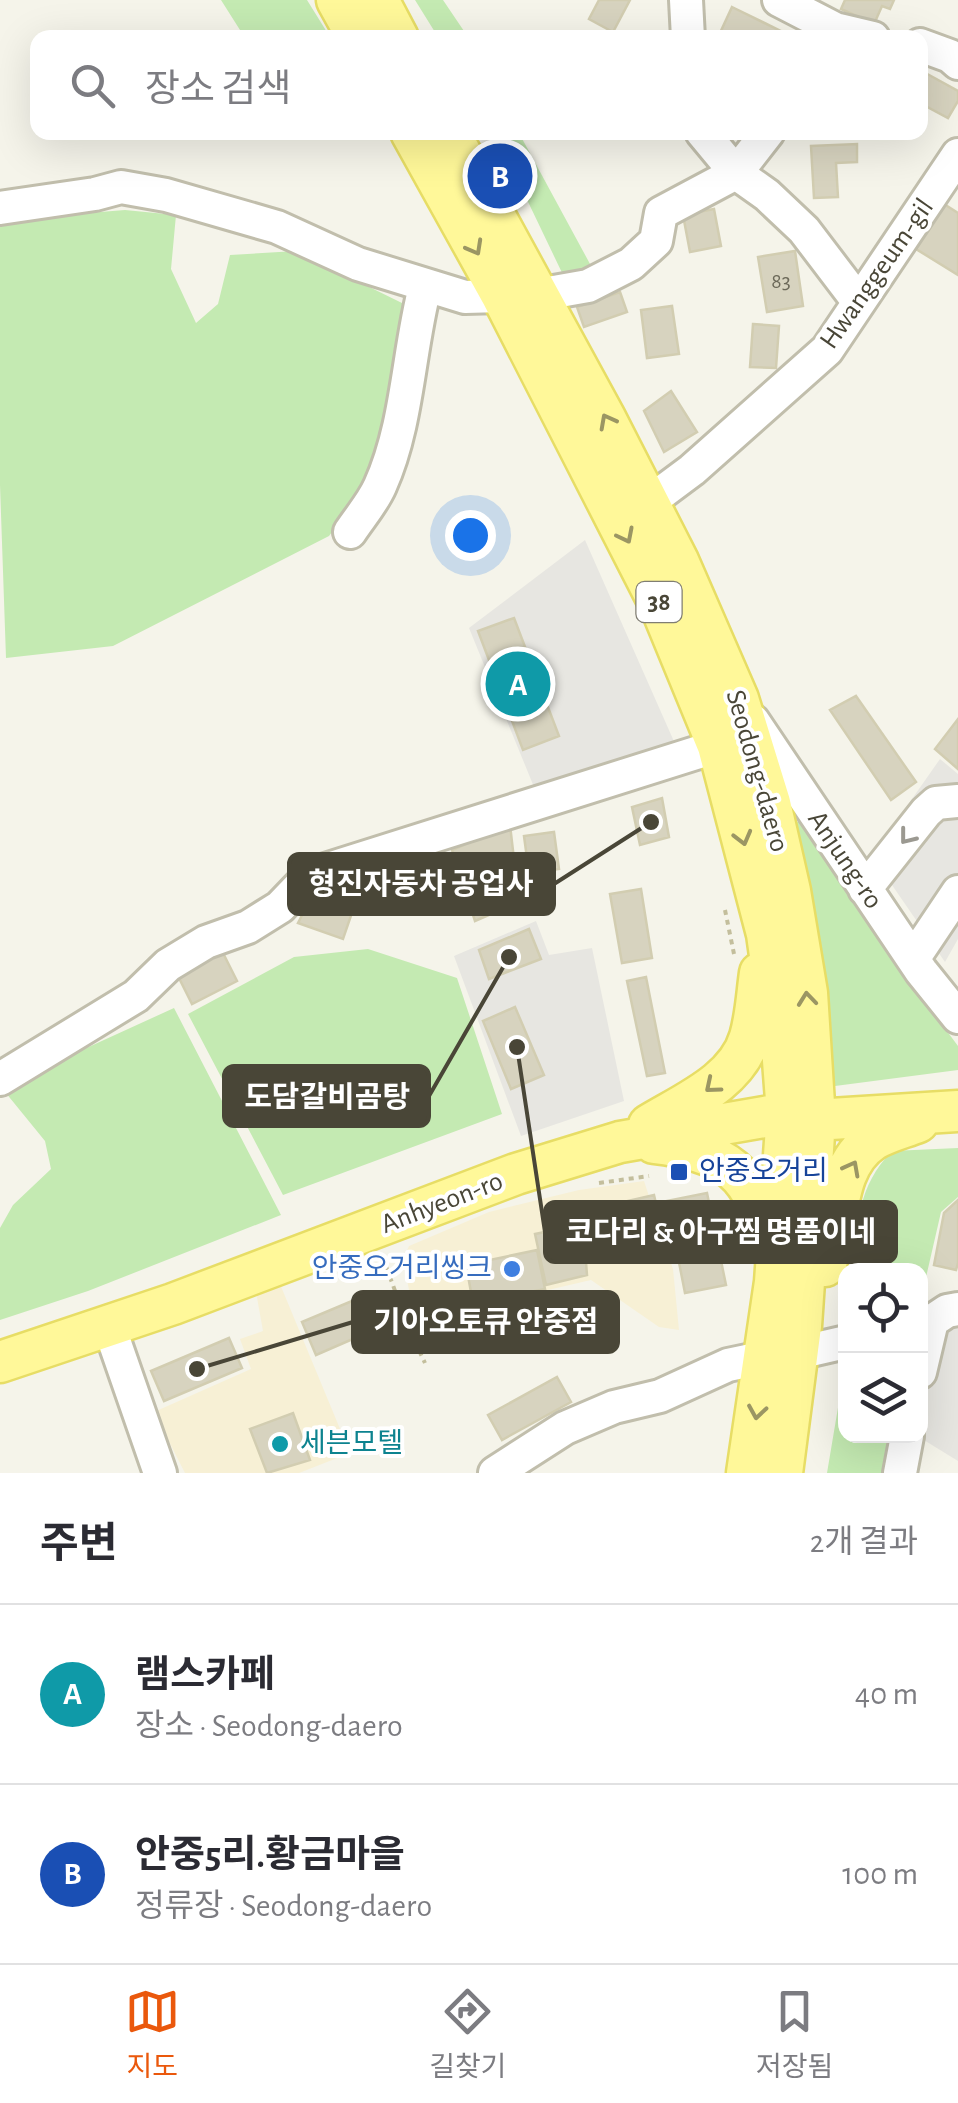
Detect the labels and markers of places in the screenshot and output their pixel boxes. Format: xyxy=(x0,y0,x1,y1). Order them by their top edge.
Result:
pin: B xyxy=(468,138,532,214)
pin: A xyxy=(486,646,550,722)
callout: 형진자동차 공업사 xyxy=(289,854,554,914)
callout: 도담갈비곰탕 xyxy=(224,1066,429,1126)
place label: 안중오거리 xyxy=(699,1156,828,1186)
marker: 안중오거리 xyxy=(668,1161,690,1183)
callout: 코다리 & 아구찜 명품이네 xyxy=(545,1202,896,1262)
place label: 안중오거리씽크 xyxy=(312,1253,492,1283)
marker: 안중오거리씽크 xyxy=(501,1258,523,1280)
callout: 기아오토큐 안중점 xyxy=(353,1292,618,1352)
place label: 세븐모텔 xyxy=(300,1428,403,1458)
marker: 세븐모텔 xyxy=(269,1433,291,1455)

